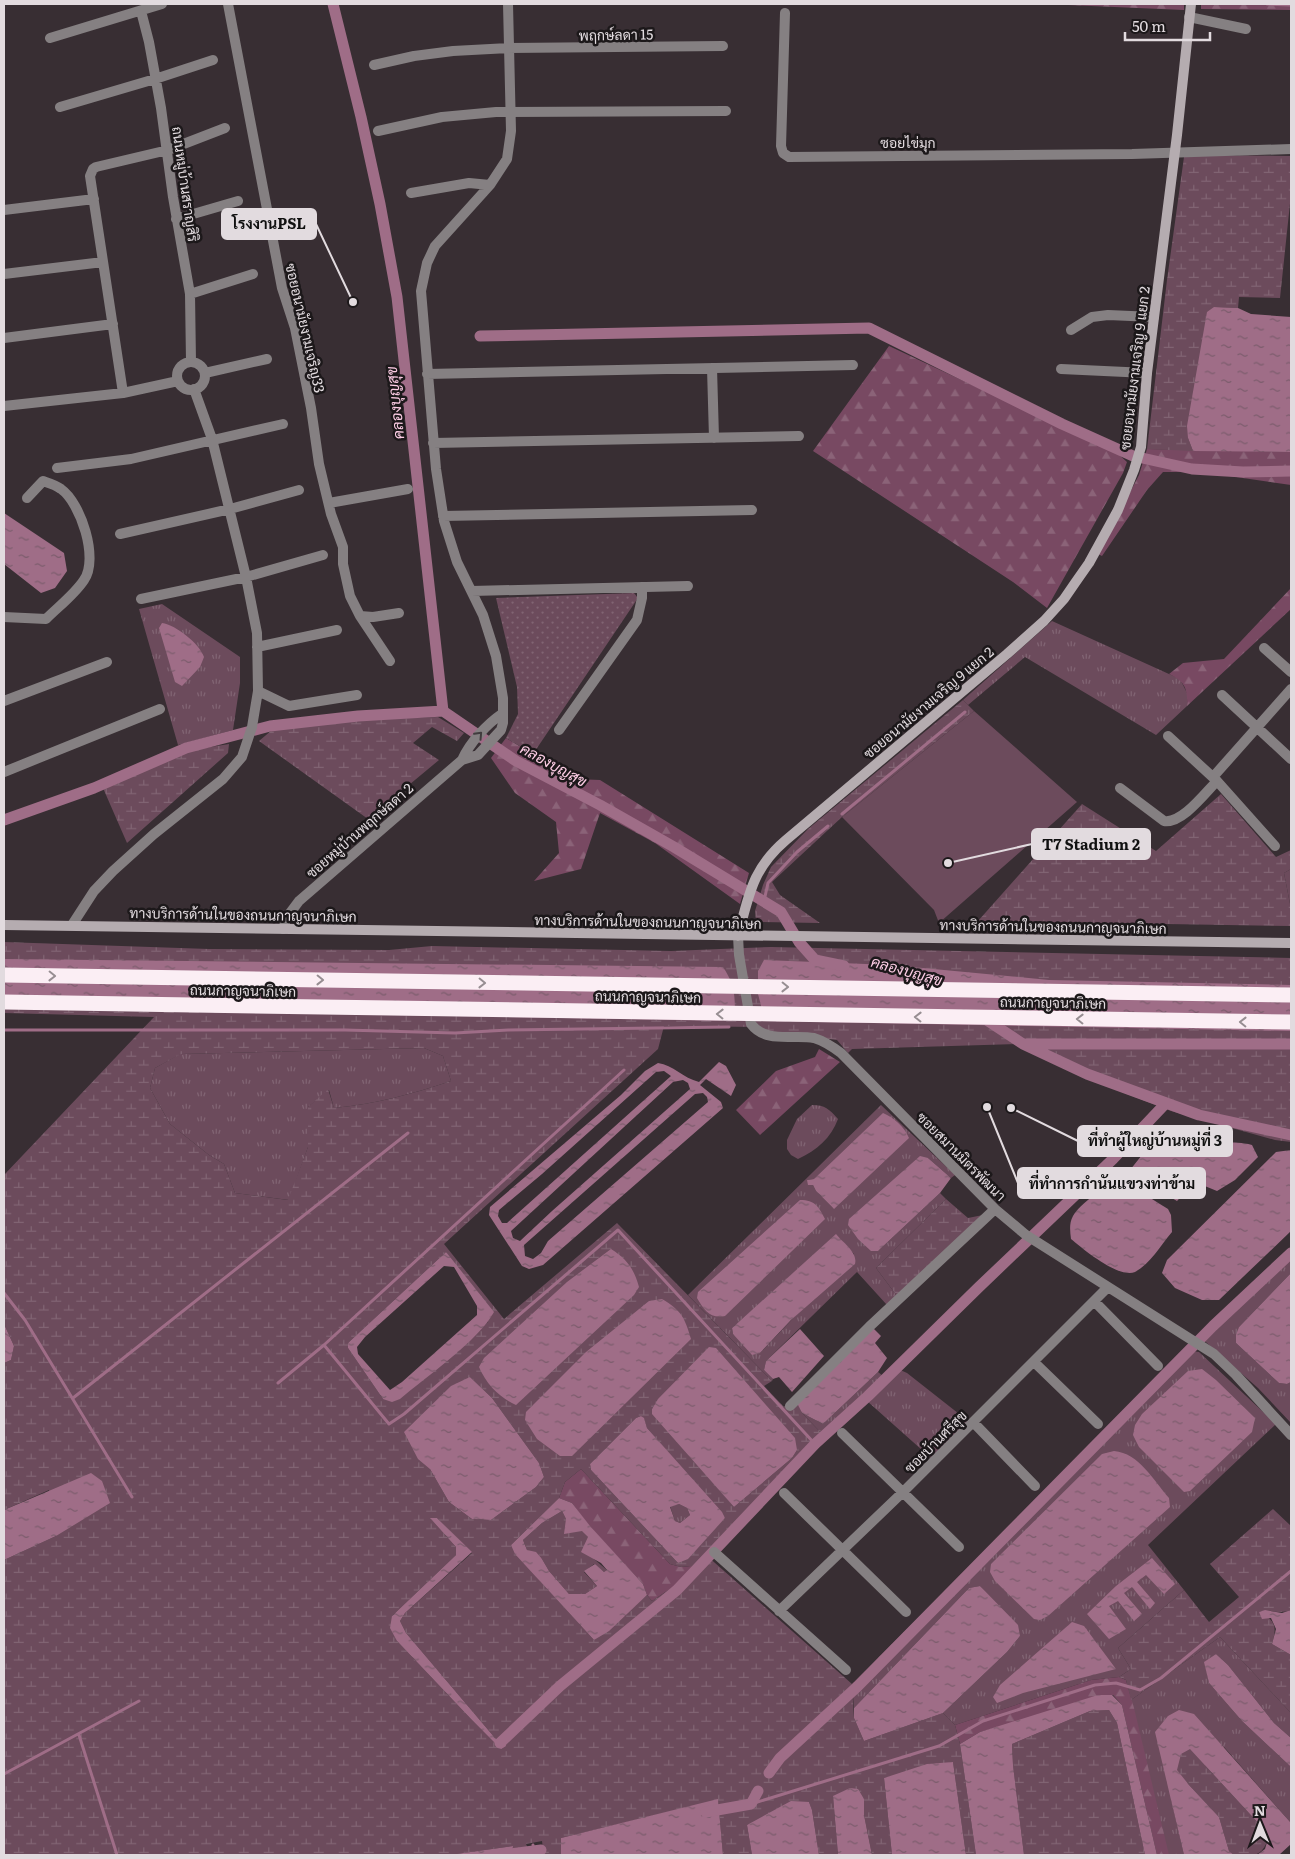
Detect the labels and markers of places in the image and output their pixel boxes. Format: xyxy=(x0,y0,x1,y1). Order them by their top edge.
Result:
callout: โรงงานPSL xyxy=(222,209,316,239)
callout: T7 Stadium 2 xyxy=(1032,829,1150,859)
callout: ที่ทำผู้ใหญ่บ้านหมู่ที่ 3 xyxy=(1078,1126,1232,1156)
callout: ที่ทำการกำนันแขวงท่าข้าม xyxy=(1018,1168,1205,1198)

